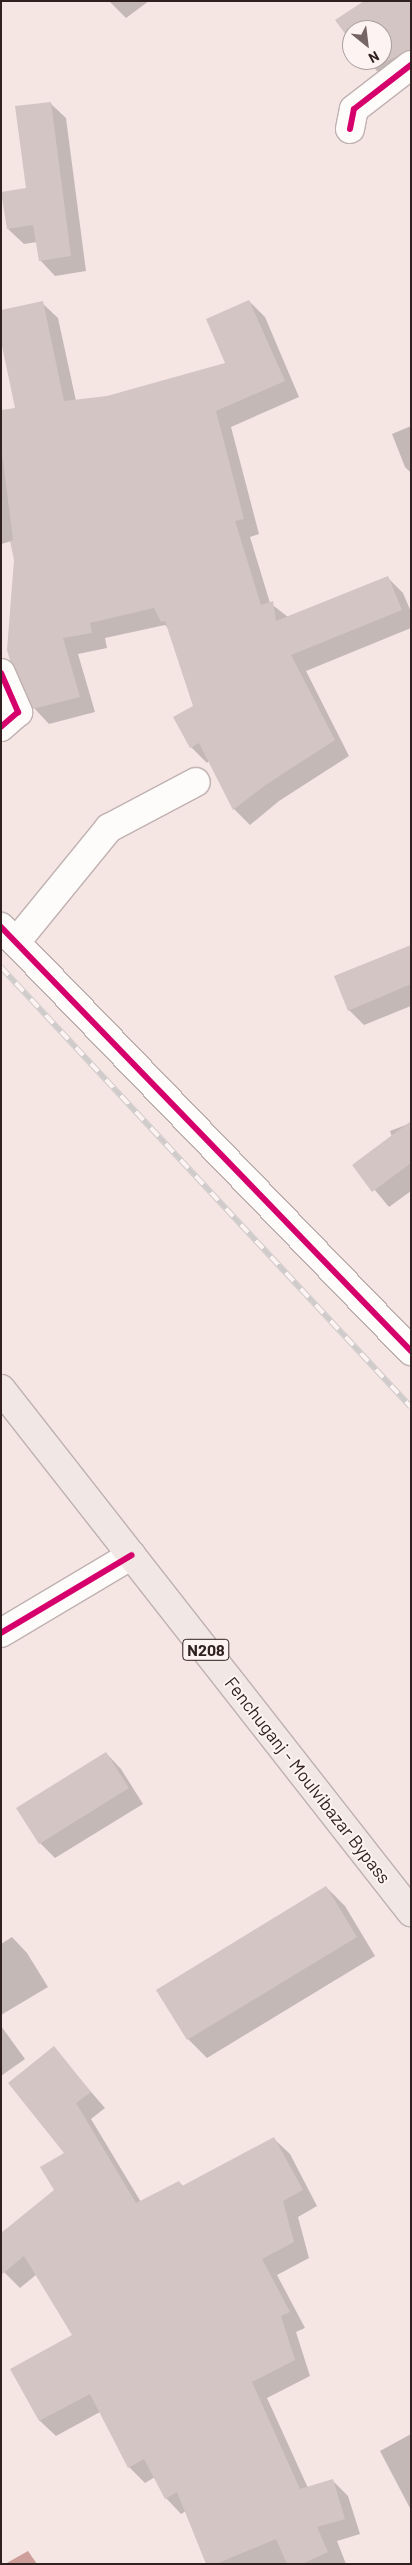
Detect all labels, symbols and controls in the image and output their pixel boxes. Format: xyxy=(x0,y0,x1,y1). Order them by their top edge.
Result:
north arrow xyxy=(342,20,392,70)
text: N xyxy=(366,48,382,67)
road number: N208 xyxy=(182,1636,230,1664)
street label: Fenchuganj - Moulvibazar Bypass xyxy=(221,1672,395,1888)

